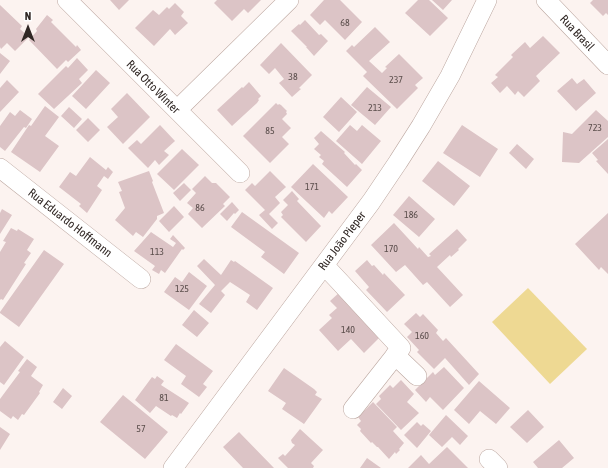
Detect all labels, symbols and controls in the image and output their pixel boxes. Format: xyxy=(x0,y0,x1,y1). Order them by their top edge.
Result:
north arrow xyxy=(8,8,48,48)
text: N xyxy=(25,10,31,22)
street label: Rua Brasil xyxy=(557,12,597,54)
house number: 68 xyxy=(340,17,350,29)
street label: Rua Otto Winter xyxy=(123,57,183,117)
house number: 38 xyxy=(288,71,298,83)
house number: 237 xyxy=(389,74,403,86)
house number: 213 xyxy=(368,102,382,114)
house number: 723 xyxy=(588,122,602,134)
house number: 85 xyxy=(265,125,275,137)
house number: 171 xyxy=(305,181,319,193)
street label: Rua Eduardo Hoffmann xyxy=(25,186,115,260)
house number: 86 xyxy=(195,202,205,214)
street label: Rua João Pieper xyxy=(315,209,369,273)
house number: 186 xyxy=(404,209,418,221)
house number: 170 xyxy=(384,243,398,255)
house number: 113 xyxy=(150,246,164,258)
house number: 125 xyxy=(175,283,189,295)
house number: 140 xyxy=(341,324,355,336)
house number: 160 xyxy=(415,330,429,342)
house number: 81 xyxy=(159,392,169,404)
house number: 57 xyxy=(136,423,146,435)

